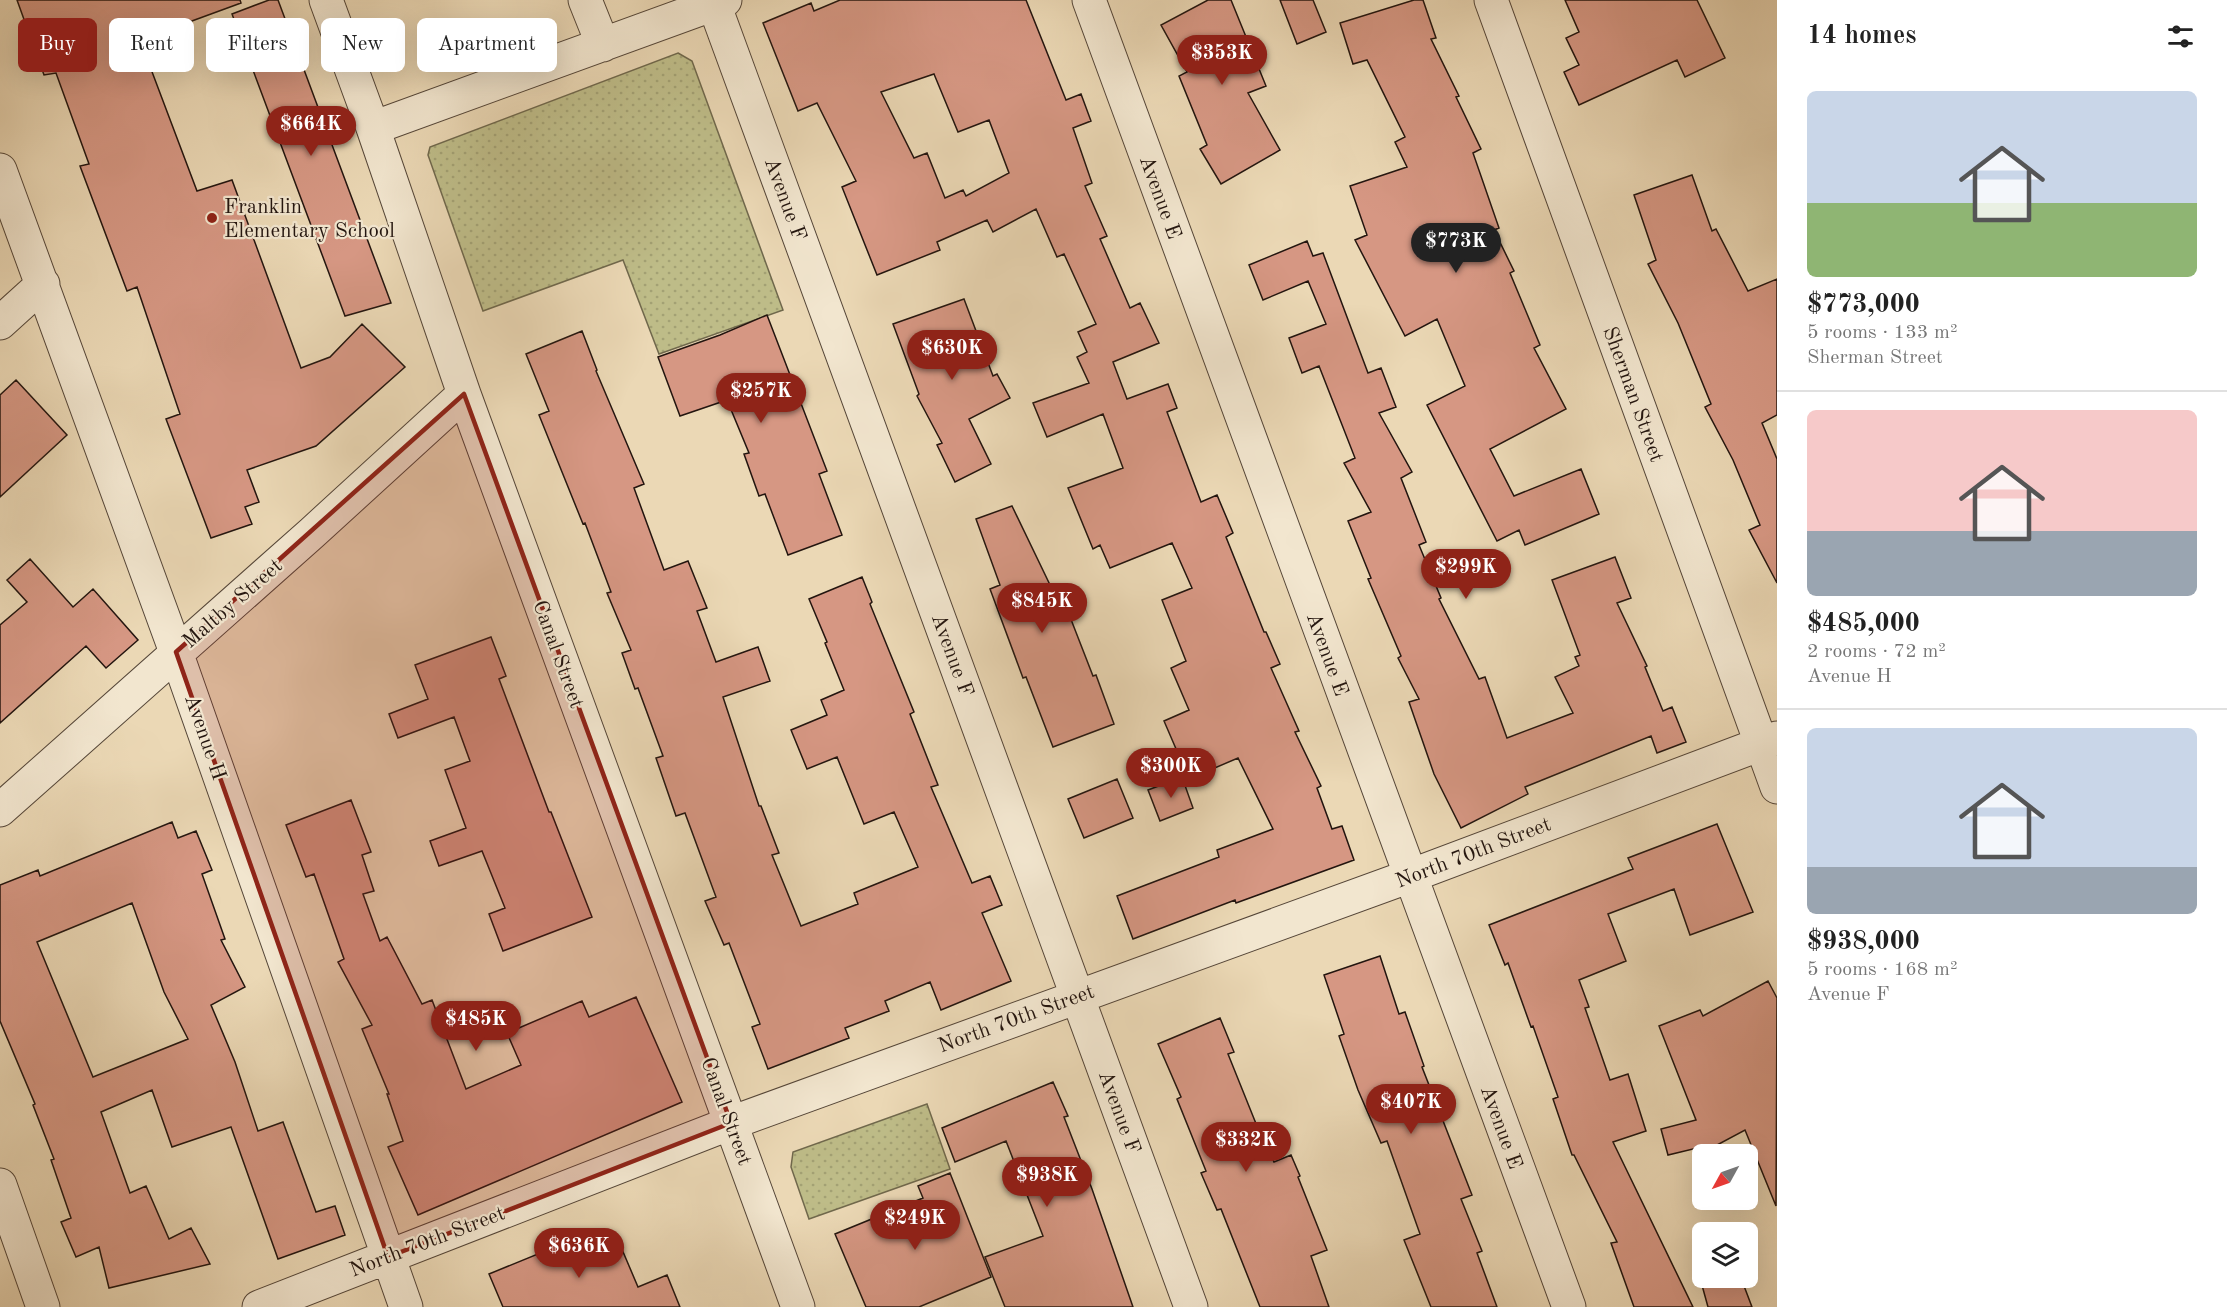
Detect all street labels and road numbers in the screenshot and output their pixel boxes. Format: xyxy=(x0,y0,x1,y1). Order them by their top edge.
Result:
street label: Avenue E xyxy=(1135,153,1184,242)
street label: Avenue F xyxy=(760,155,809,244)
street label: Sherman Street xyxy=(1598,324,1667,465)
street label: Maltby Street xyxy=(179,555,287,653)
street label: Canal Street xyxy=(528,598,587,711)
street label: Avenue E xyxy=(1302,610,1351,699)
street label: Avenue F xyxy=(927,611,976,700)
street label: Avenue H xyxy=(180,692,229,783)
street label: North 70th Street xyxy=(1393,814,1554,893)
street label: North 70th Street xyxy=(936,981,1097,1057)
street label: Canal Street xyxy=(696,1055,755,1168)
street label: Avenue F xyxy=(1094,1068,1143,1157)
street label: Avenue E xyxy=(1476,1083,1525,1172)
street label: North 70th Street xyxy=(347,1203,508,1282)

